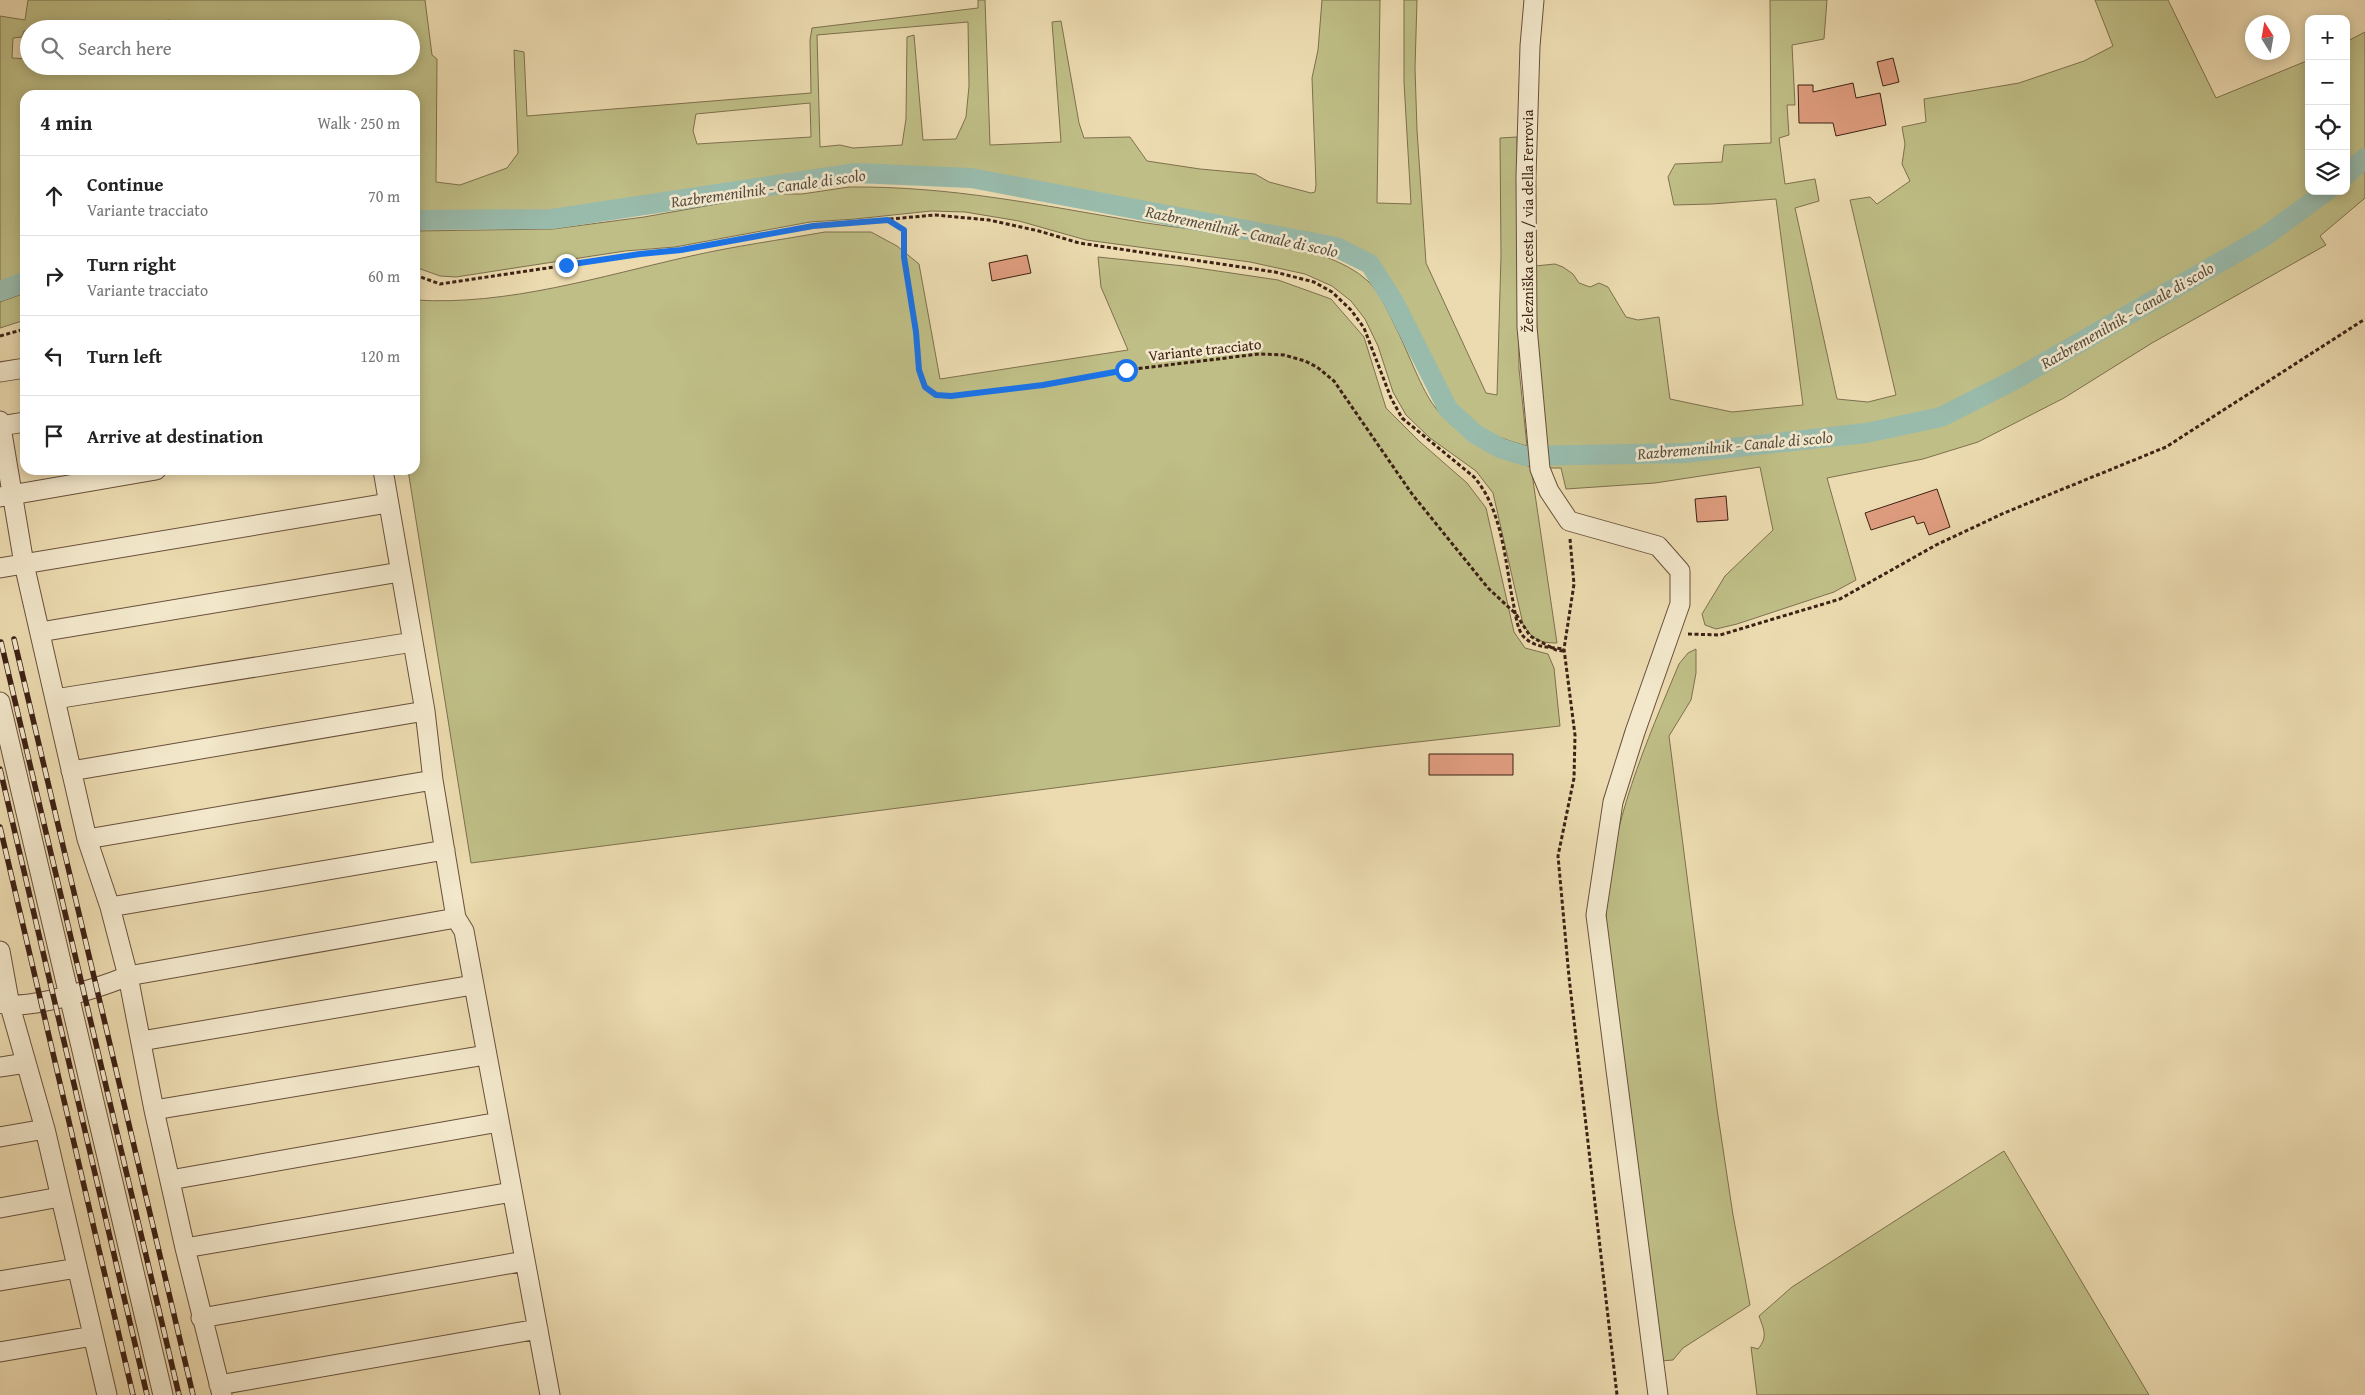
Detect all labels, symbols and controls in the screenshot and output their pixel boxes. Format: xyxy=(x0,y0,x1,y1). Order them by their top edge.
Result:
north arrow xyxy=(2245,15,2290,60)
map controls xyxy=(2305,15,2350,195)
button: + xyxy=(2305,15,2350,60)
search box xyxy=(20,20,420,75)
icon: search xyxy=(38,34,66,62)
text: Search here xyxy=(78,34,172,62)
button: − xyxy=(2305,60,2350,105)
button: locate xyxy=(2305,105,2350,150)
text: 4 min xyxy=(40,107,92,138)
street label: Železniška cesta / via della Ferrovia xyxy=(1517,109,1538,333)
text: Walk · 250 m xyxy=(317,111,400,135)
button: layers xyxy=(2305,150,2350,195)
water label: Razbremenilnik - Canale di scolo xyxy=(668,162,867,214)
text: Continue xyxy=(87,170,164,198)
icon: ahead xyxy=(40,182,68,210)
text: 70 m xyxy=(368,184,400,208)
text: Variante tracciato xyxy=(87,198,208,222)
water label: Razbremenilnik - Canale di scolo xyxy=(1143,199,1341,263)
text: Turn right xyxy=(87,250,176,278)
route end xyxy=(555,254,578,277)
water label: Razbremenilnik - Canale di scolo xyxy=(2035,256,2218,375)
icon: right xyxy=(40,262,68,290)
text: 60 m xyxy=(368,264,400,288)
text: Variante tracciato xyxy=(87,278,208,302)
street label: Variante tracciato xyxy=(1147,333,1263,366)
icon: left xyxy=(40,342,68,370)
text: Turn left xyxy=(87,342,162,370)
text: 120 m xyxy=(360,344,400,368)
route start xyxy=(1115,359,1138,382)
icon: arrive xyxy=(40,422,68,450)
text: Arrive at destination xyxy=(87,422,263,450)
water label: Razbremenilnik - Canale di scolo xyxy=(1635,424,1834,466)

